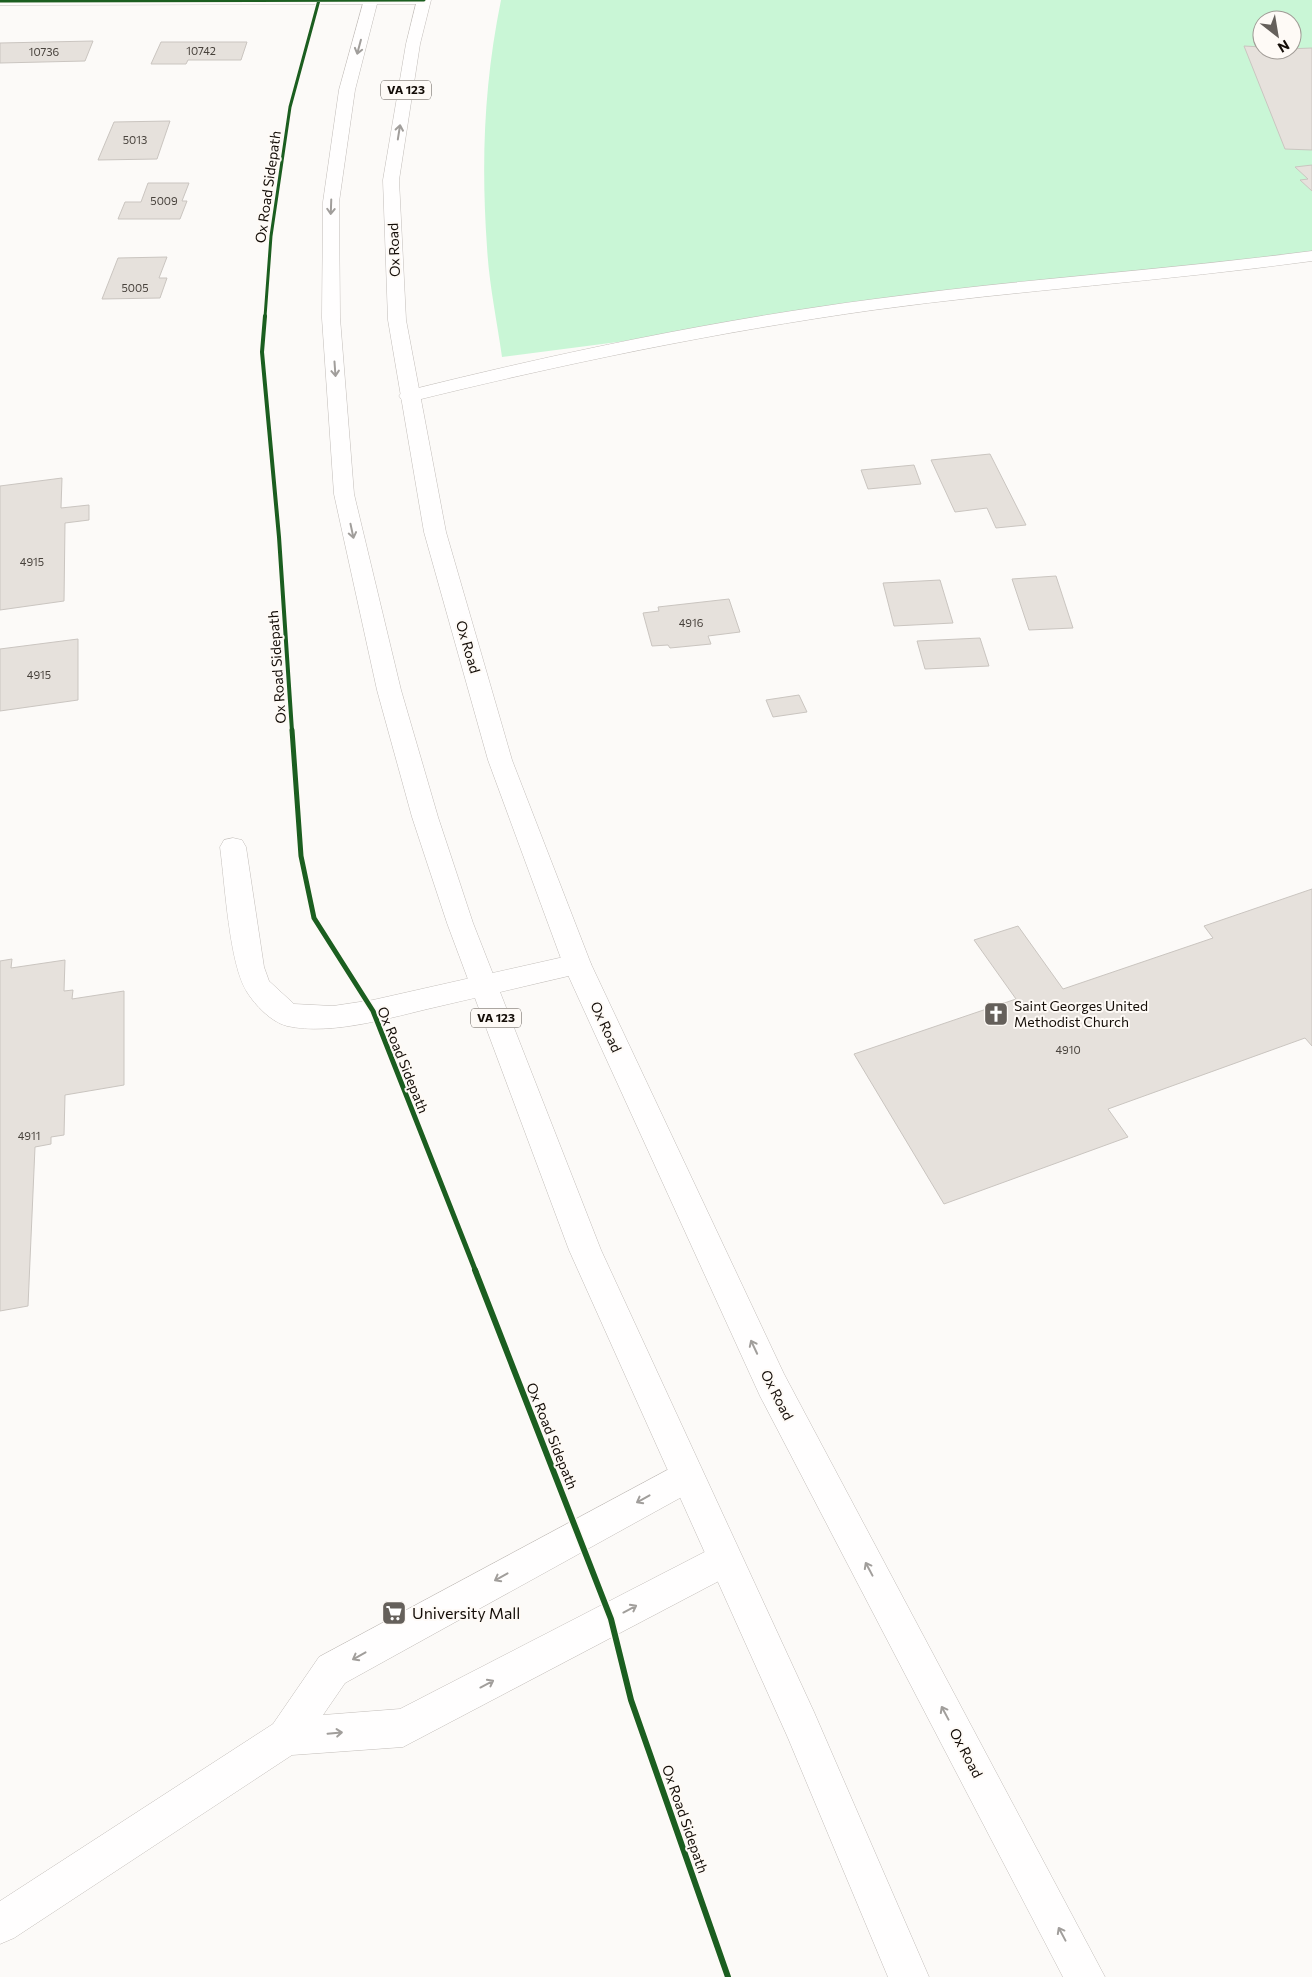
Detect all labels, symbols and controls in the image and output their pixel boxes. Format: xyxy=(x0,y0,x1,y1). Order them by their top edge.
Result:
north arrow xyxy=(1252,10,1302,60)
text: N xyxy=(1275,37,1293,57)
one-way arrow xyxy=(353,39,363,55)
house number: 10742 xyxy=(186,44,216,57)
house number: 10736 xyxy=(29,45,60,58)
road number: VA 123 xyxy=(381,80,431,100)
one-way arrow xyxy=(394,125,404,141)
street label: Ox Road Sidepath xyxy=(251,130,284,244)
house number: 5013 xyxy=(123,133,147,146)
house number: 5009 xyxy=(150,194,178,207)
one-way arrow xyxy=(327,199,336,215)
street label: Ox Road xyxy=(384,223,403,277)
house number: 5005 xyxy=(122,281,149,294)
one-way arrow xyxy=(330,361,339,377)
one-way arrow xyxy=(348,522,357,538)
house number: 4915 xyxy=(20,555,44,568)
street label: Ox Road Sidepath xyxy=(264,610,289,724)
house number: 4916 xyxy=(679,616,704,629)
street label: Ox Road xyxy=(453,619,484,675)
house number: 4915 xyxy=(27,668,51,681)
place label: Saint Georges United Methodist Church xyxy=(1014,997,1148,1030)
street label: Ox Road xyxy=(587,999,626,1055)
church icon: Saint Georges United Methodist Church xyxy=(983,1001,1009,1027)
street label: Ox Road Sidepath xyxy=(374,1004,433,1116)
road number: VA 123 xyxy=(471,1008,521,1028)
house number: 4910 xyxy=(1055,1043,1081,1056)
house number: 4911 xyxy=(18,1129,40,1142)
one-way arrow xyxy=(749,1340,758,1355)
street label: Ox Road xyxy=(758,1367,797,1423)
street label: Ox Road Sidepath xyxy=(523,1380,582,1492)
one-way arrow xyxy=(636,1494,651,1504)
one-way arrow xyxy=(864,1562,874,1577)
one-way arrow xyxy=(494,1573,509,1583)
supermarket icon: University Mall xyxy=(381,1600,407,1626)
place label: University Mall xyxy=(412,1603,520,1622)
one-way arrow xyxy=(623,1603,637,1613)
one-way arrow xyxy=(352,1651,366,1661)
one-way arrow xyxy=(479,1679,494,1689)
one-way arrow xyxy=(940,1706,949,1721)
street label: Ox Road xyxy=(946,1725,987,1781)
one-way arrow xyxy=(327,1729,343,1738)
street label: Ox Road Sidepath xyxy=(659,1762,712,1875)
one-way arrow xyxy=(1057,1927,1066,1942)

